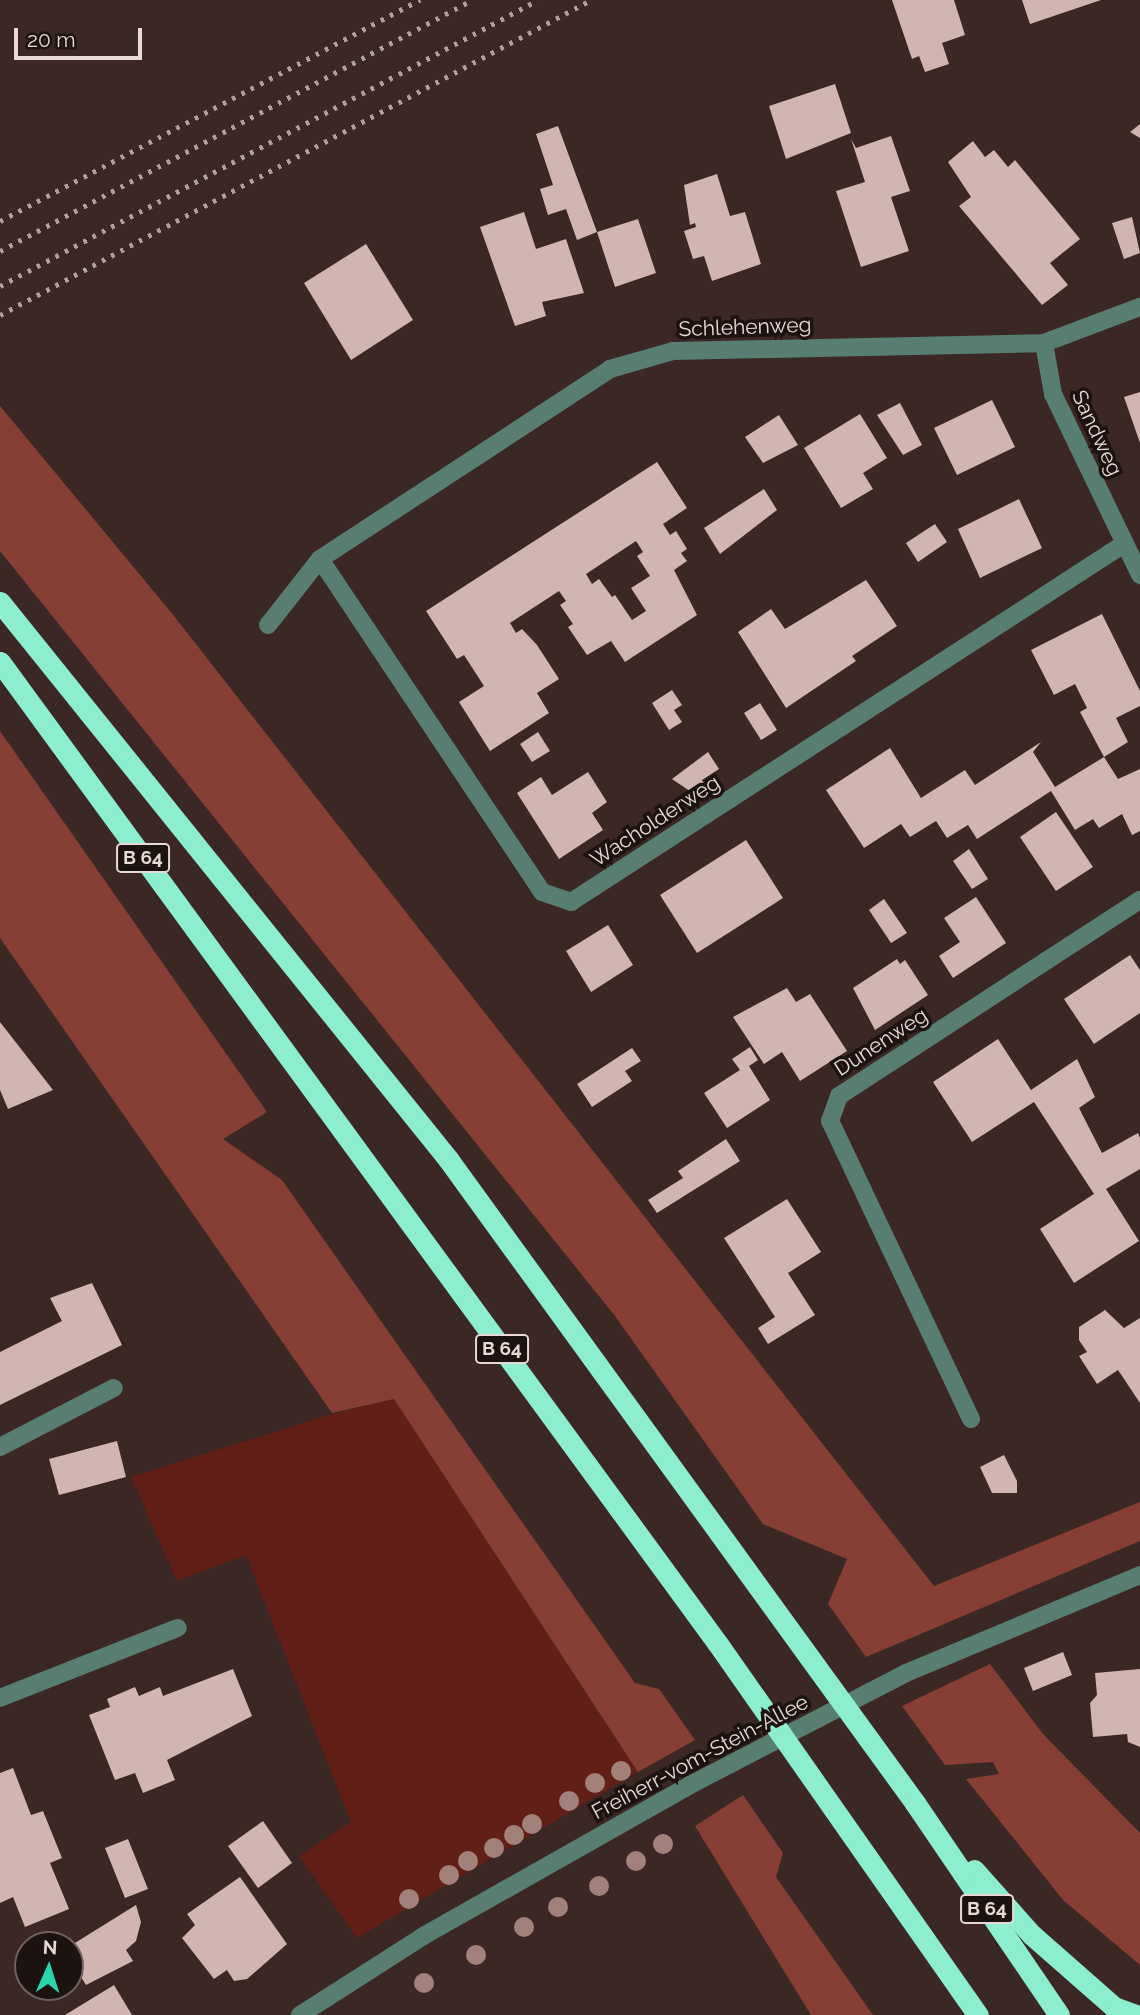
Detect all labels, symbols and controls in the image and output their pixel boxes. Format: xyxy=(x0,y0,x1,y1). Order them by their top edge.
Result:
scale bar xyxy=(18,14,145,58)
text: 20 m xyxy=(27,27,75,52)
street label: Schlehenweg xyxy=(678,312,812,342)
street label: Sandweg xyxy=(1066,386,1128,480)
street label: Wacholderweg xyxy=(586,770,724,872)
road number: B 64 xyxy=(115,842,171,874)
street label: Dunenweg xyxy=(830,1003,932,1081)
road number: B 64 xyxy=(474,1334,530,1364)
street label: Freiherr-vom-Stein-Allee xyxy=(587,1689,813,1825)
road number: B 64 xyxy=(959,1894,1015,1924)
north arrow xyxy=(14,1931,84,2001)
text: N xyxy=(42,1936,58,1958)

